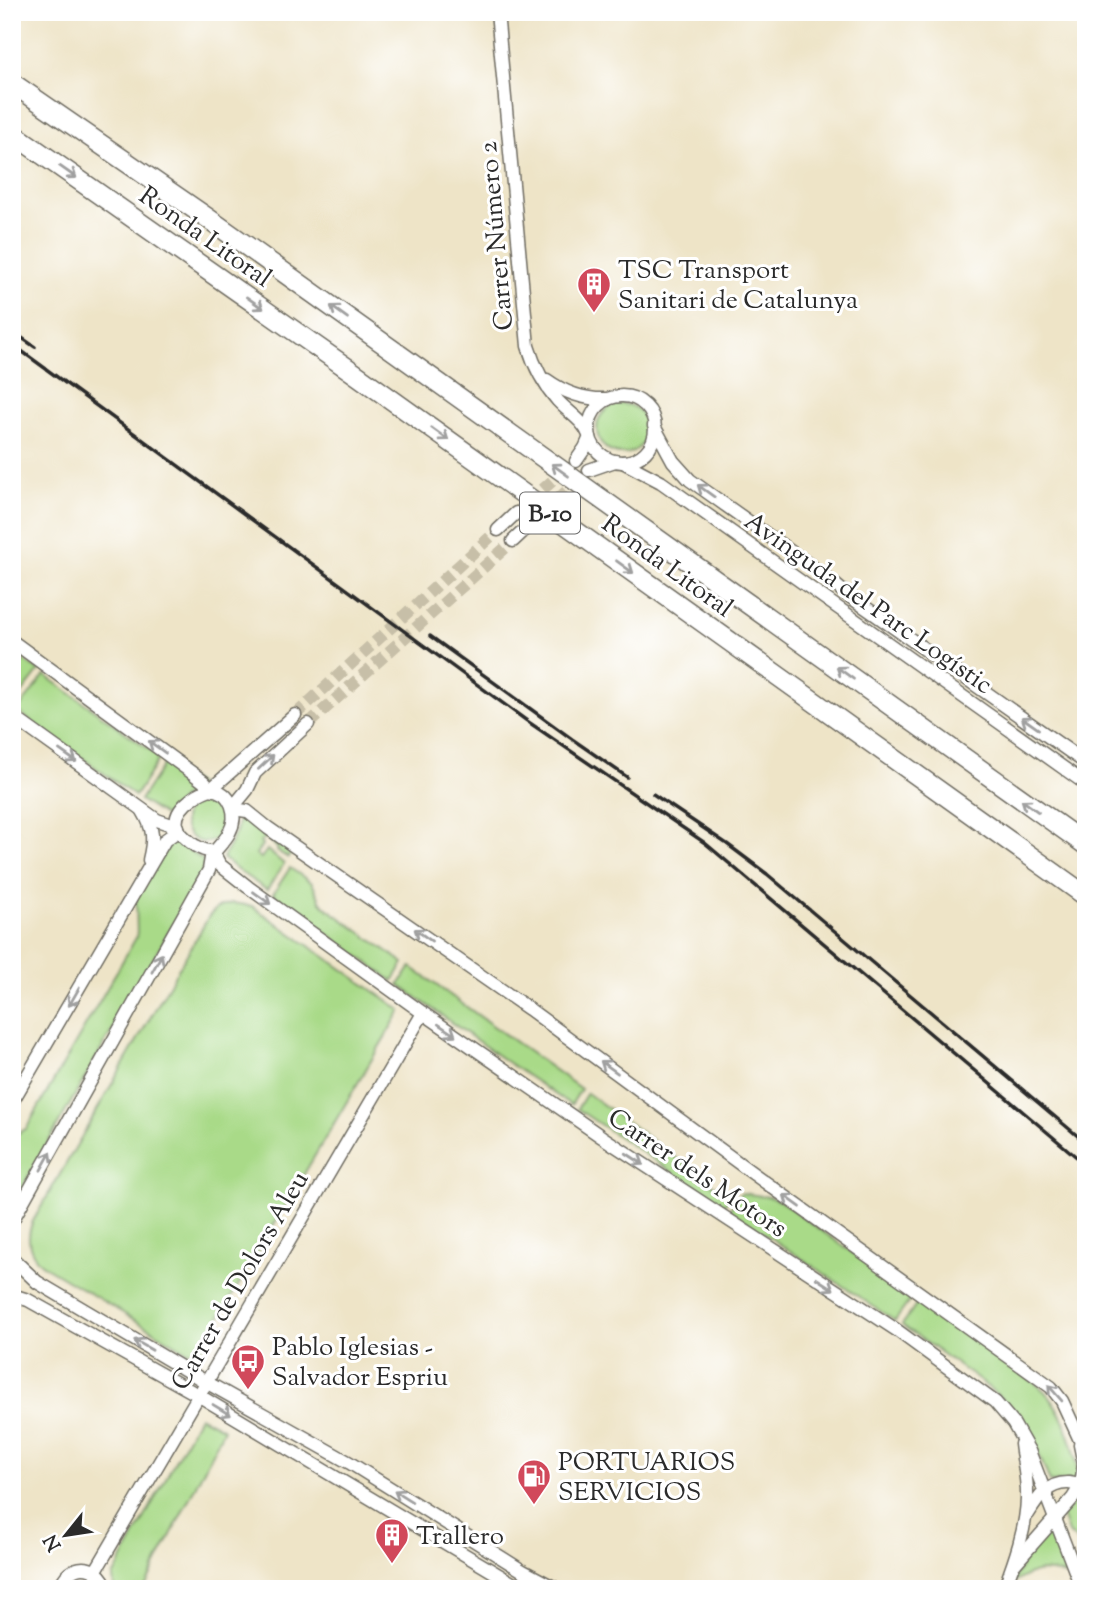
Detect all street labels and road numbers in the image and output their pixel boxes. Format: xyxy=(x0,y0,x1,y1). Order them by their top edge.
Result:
street label: Carrer Número 2 xyxy=(471,140,524,332)
street label: Ronda Litoral xyxy=(131,179,278,298)
road number: B-10 xyxy=(520,492,580,534)
street label: Avinguda del Parc Logístic xyxy=(736,504,1000,704)
street label: Ronda Litoral xyxy=(593,507,740,627)
street label: Carrer dels Motors xyxy=(600,1100,794,1248)
street label: Carrer de Dolors Aleu xyxy=(163,1165,319,1398)

